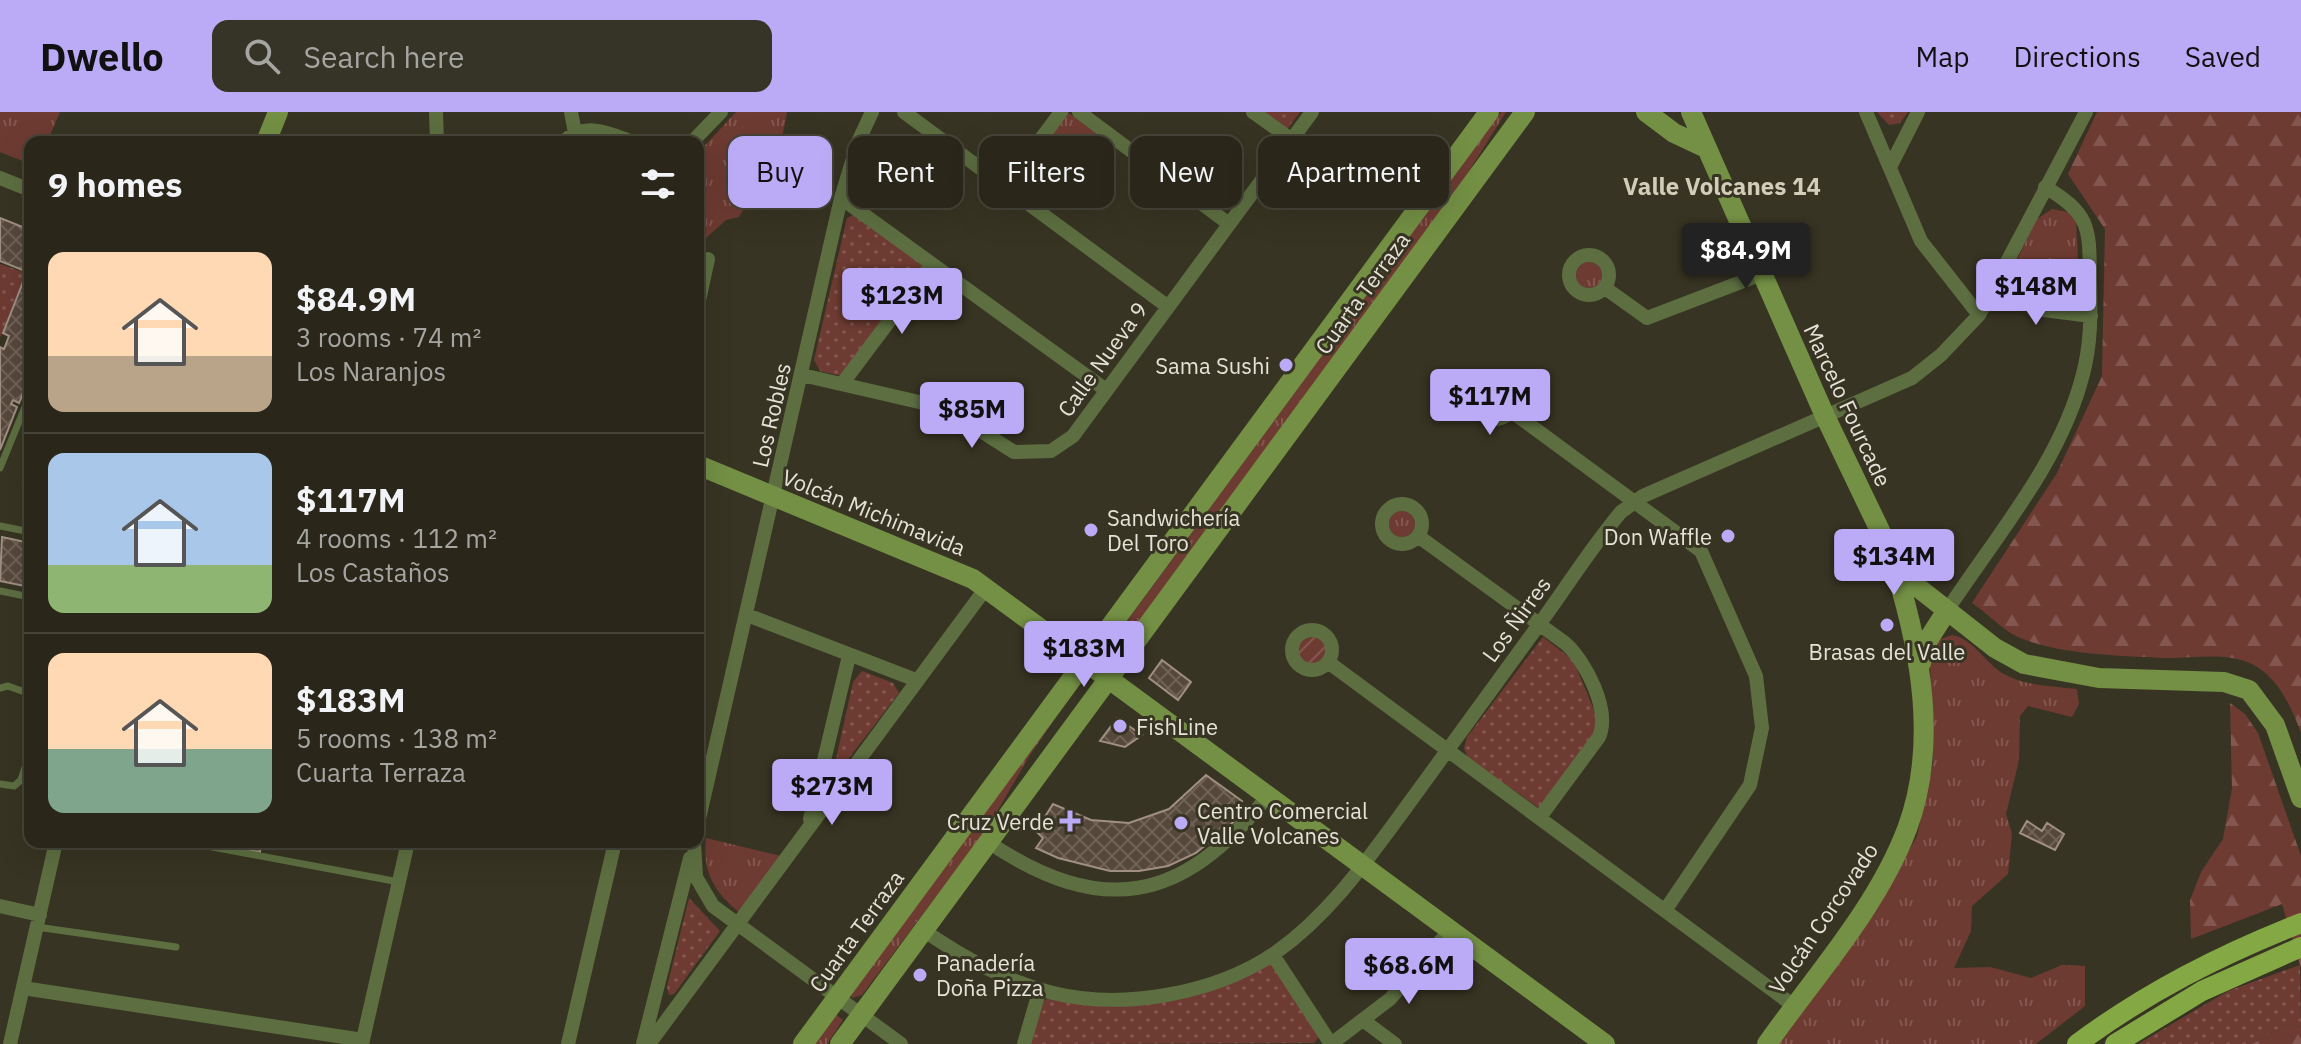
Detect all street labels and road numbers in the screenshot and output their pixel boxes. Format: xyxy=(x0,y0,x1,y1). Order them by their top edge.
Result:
street label: Cuarta Terraza xyxy=(1308,226,1416,360)
street label: Calle Nueva 9 xyxy=(1051,296,1153,422)
street label: Marcelo Fourcade xyxy=(1798,319,1898,491)
street label: Los Robles xyxy=(745,360,797,470)
street label: Volcán Michimavida xyxy=(778,462,970,562)
street label: Los Ñirres xyxy=(1475,570,1557,668)
street label: Volcán Corcovado xyxy=(1762,837,1884,999)
street label: Cuarta Terraza xyxy=(802,864,910,998)

